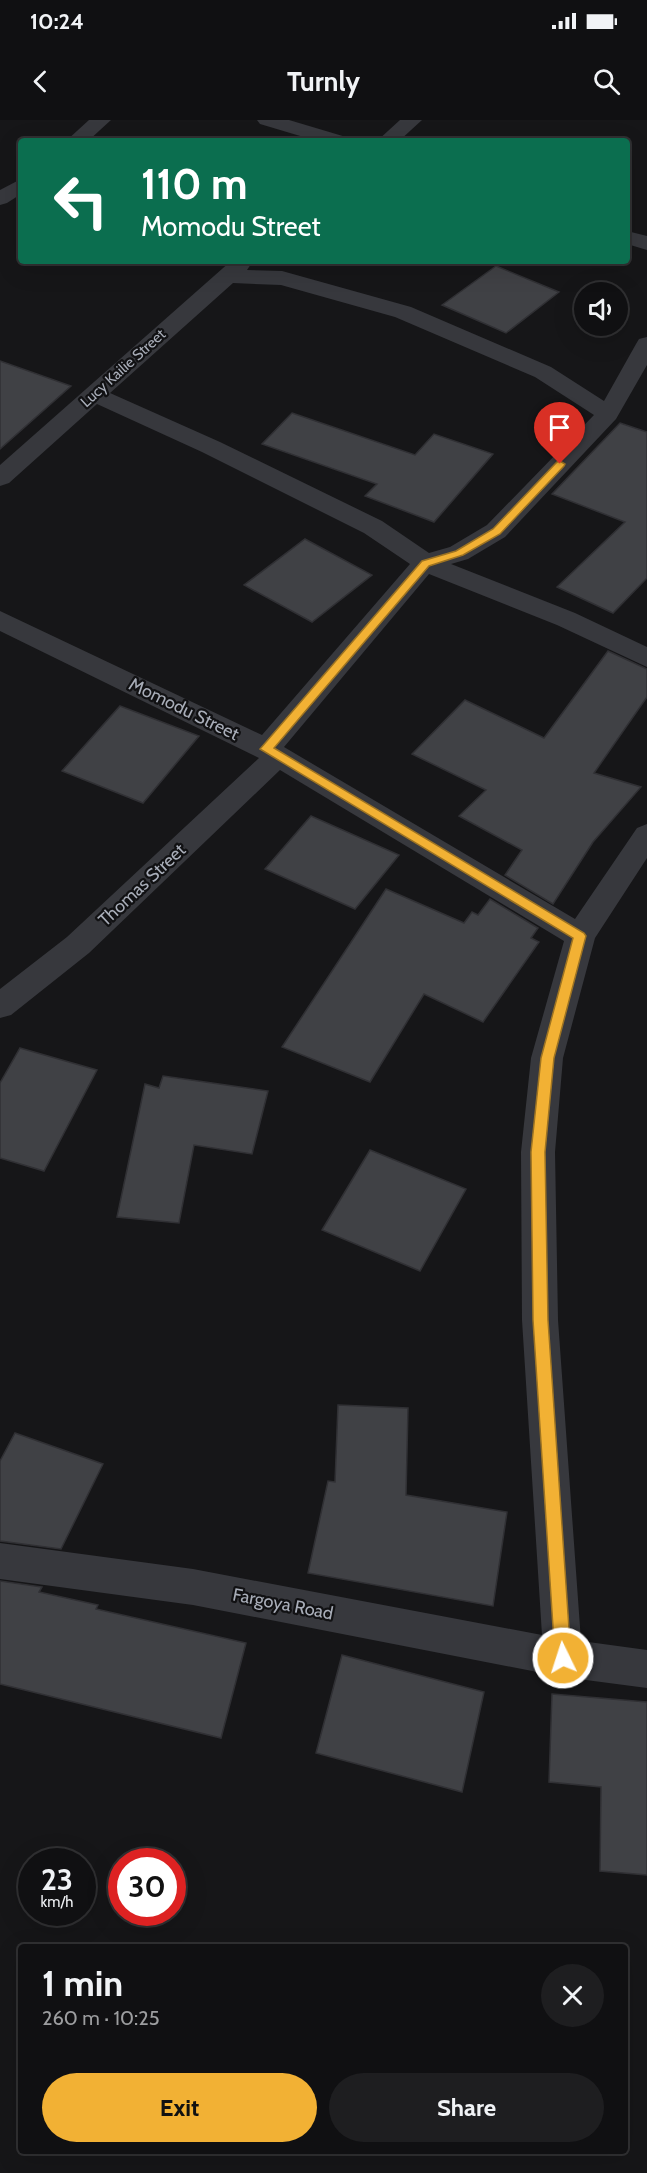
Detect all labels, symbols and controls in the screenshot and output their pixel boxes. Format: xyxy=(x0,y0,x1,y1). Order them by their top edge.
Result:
text: 10:24 xyxy=(30,8,84,35)
icon: back xyxy=(24,65,57,98)
text: Turnly xyxy=(287,65,360,98)
icon: search xyxy=(590,65,623,98)
text: 110 m xyxy=(141,158,248,210)
icon: left xyxy=(42,162,120,240)
text: Momodu Street xyxy=(141,210,321,243)
map controls xyxy=(574,282,628,336)
button: sound xyxy=(574,282,628,336)
street label: Lucy Kailie Street xyxy=(77,325,169,411)
pin xyxy=(534,402,585,464)
icon: arrive xyxy=(543,411,576,444)
street label: Momodu Street xyxy=(125,673,243,745)
street label: Thomas Street xyxy=(94,839,190,931)
street label: Fargoya Road xyxy=(231,1583,335,1625)
position arrow xyxy=(531,1626,595,1690)
speed limit sign: 30 xyxy=(108,1848,186,1926)
text: 23 xyxy=(41,1861,73,1898)
text: km/h xyxy=(41,1893,73,1911)
text: 1 min xyxy=(42,1961,123,2005)
button: close xyxy=(541,1964,604,2027)
text: 260 m · 10:25 xyxy=(42,2006,160,2030)
button: Exit xyxy=(42,2073,317,2142)
button: Share xyxy=(329,2073,604,2142)

